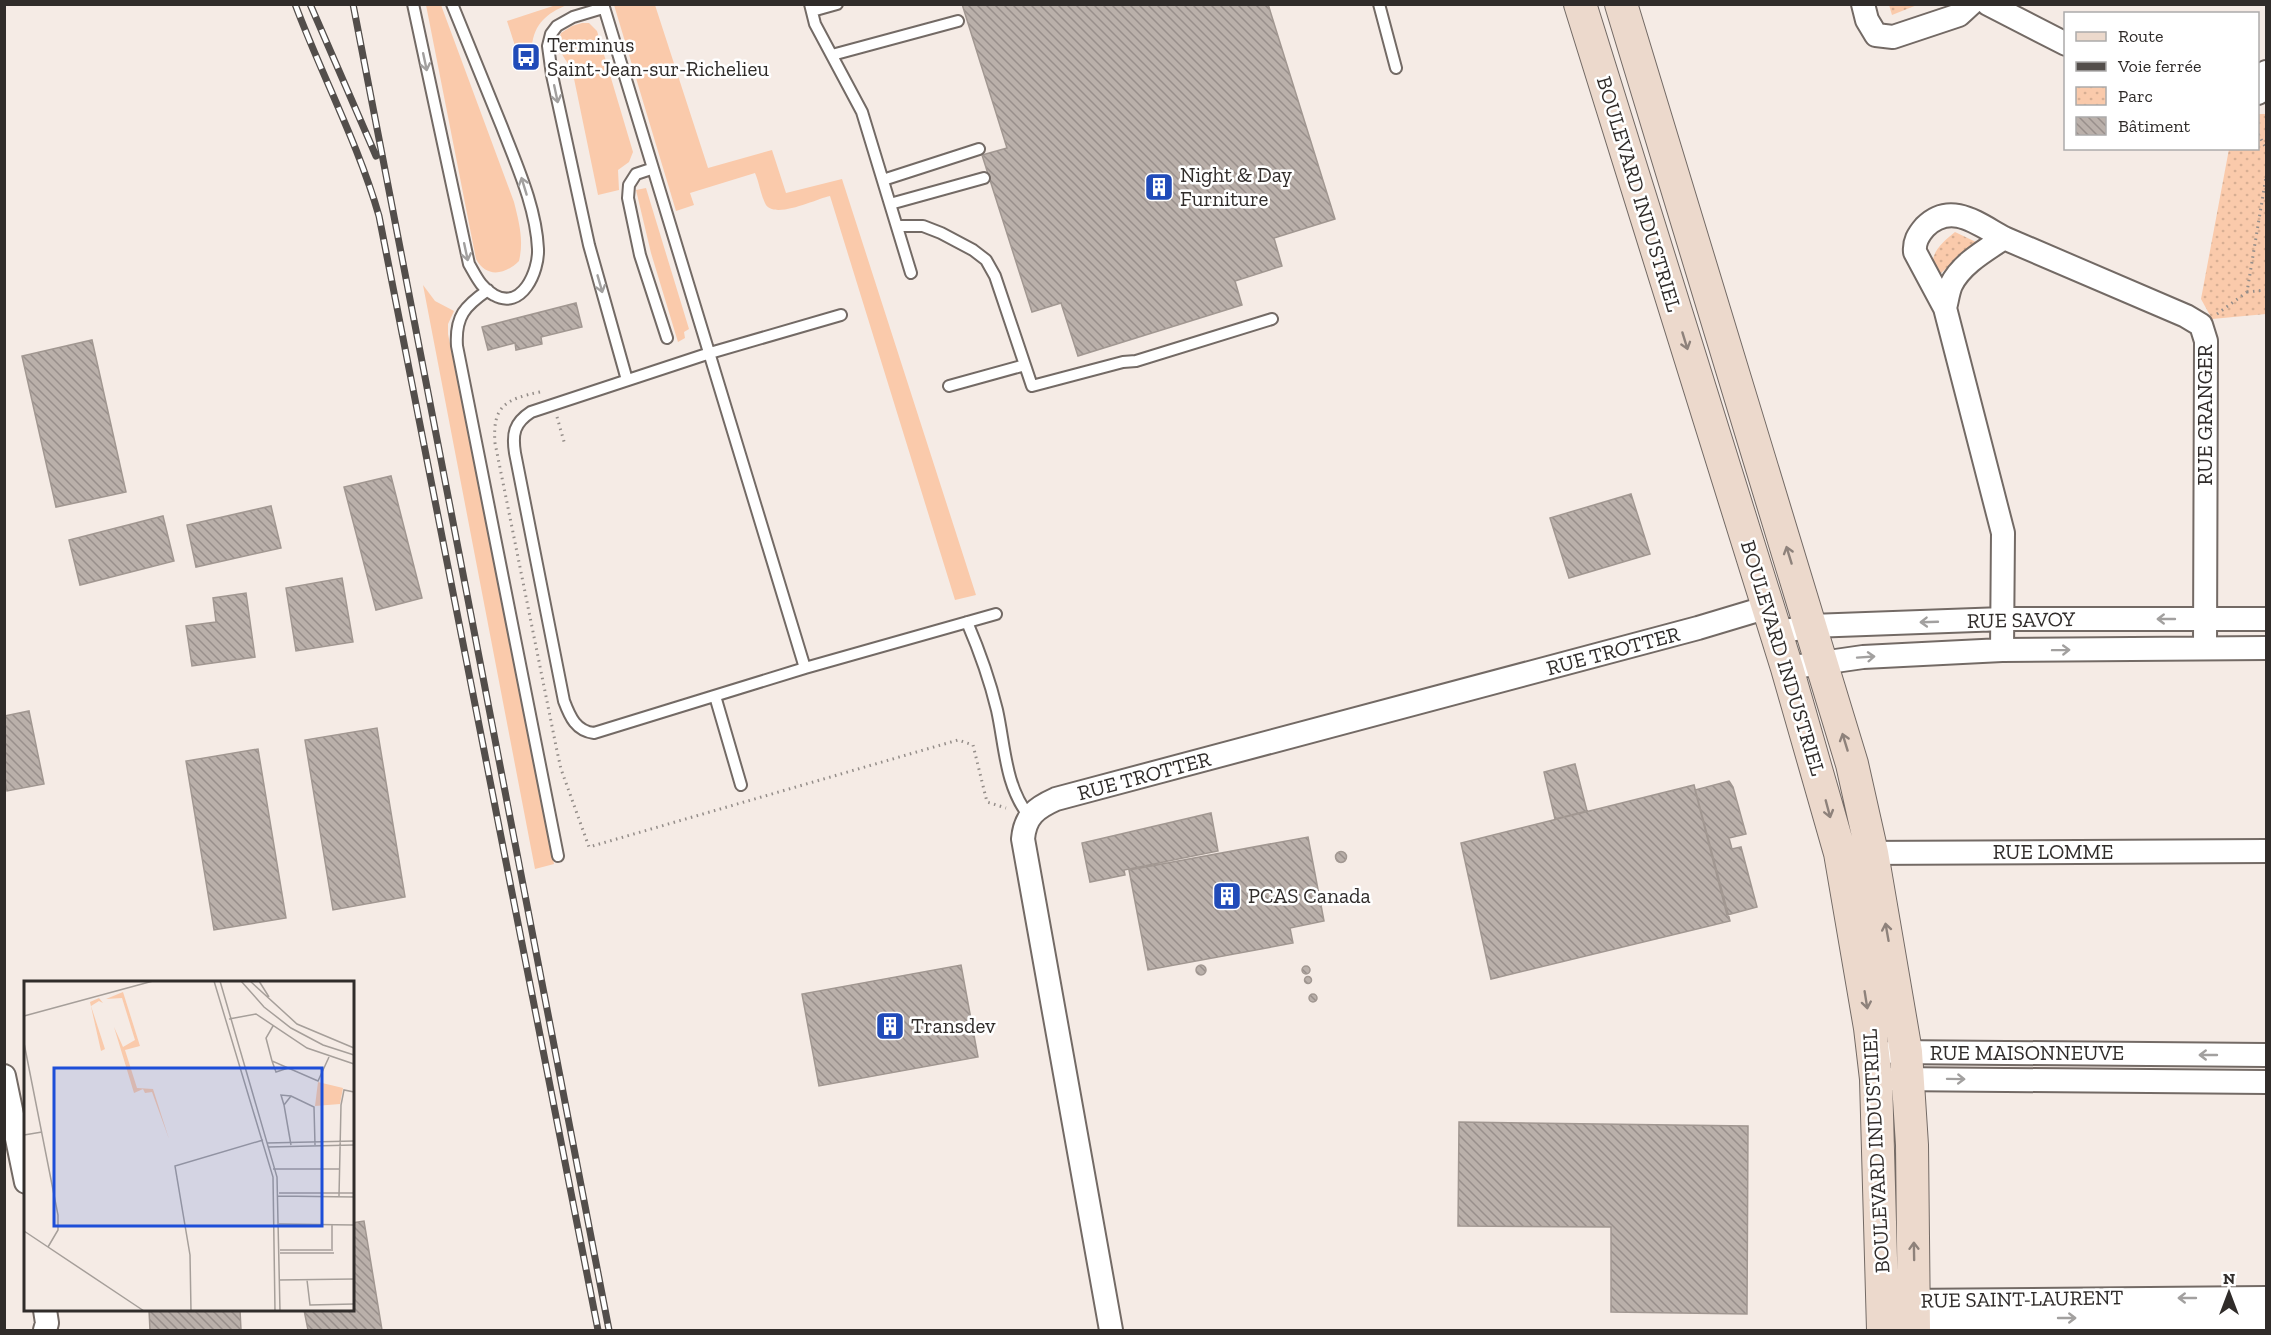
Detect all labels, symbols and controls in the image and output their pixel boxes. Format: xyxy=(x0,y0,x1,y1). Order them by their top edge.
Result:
legend xyxy=(2064,12,2259,150)
text: Route xyxy=(2118,25,2163,47)
place label: Terminus Saint-Jean-sur-Richelieu xyxy=(547,32,769,81)
bus stop icon: Terminus Saint-Jean-sur-Richelieu xyxy=(510,41,542,73)
one-way arrow xyxy=(420,51,431,71)
text: Voie ferrée xyxy=(2117,55,2201,77)
street label: BOULEVARD INDUSTRIEL xyxy=(1592,73,1687,315)
one-way arrow xyxy=(551,84,562,104)
text: Parc xyxy=(2118,85,2153,107)
text: Bâtiment xyxy=(2118,115,2191,137)
place label: Night & Day Furniture xyxy=(1180,162,1292,211)
building icon: Night & Day Furniture xyxy=(1143,171,1175,203)
one-way arrow xyxy=(518,177,529,196)
one-way arrow xyxy=(461,243,473,262)
one-way arrow xyxy=(595,274,606,293)
one-way arrow xyxy=(1680,331,1691,350)
street label: RUE GRANGER xyxy=(2192,344,2217,486)
street label: BOULEVARD INDUSTRIEL xyxy=(1736,537,1831,779)
one-way arrow xyxy=(1783,546,1794,565)
street label: RUE SAVOY xyxy=(1967,606,2076,633)
one-way arrow xyxy=(2157,613,2177,625)
one-way arrow xyxy=(1920,616,1940,628)
street label: RUE TROTTER xyxy=(1544,621,1682,680)
one-way arrow xyxy=(2050,644,2070,655)
one-way arrow xyxy=(1855,651,1875,662)
one-way arrow xyxy=(1839,733,1850,752)
street label: RUE TROTTER xyxy=(1075,746,1213,805)
one-way arrow xyxy=(1822,799,1834,818)
street label: RUE LOMME xyxy=(1993,839,2113,864)
building icon: PCAS Canada xyxy=(1211,880,1243,912)
place label: PCAS Canada xyxy=(1248,883,1371,908)
one-way arrow xyxy=(1881,923,1892,942)
inset map xyxy=(24,981,354,1311)
one-way arrow xyxy=(1860,989,1871,1009)
building icon: Transdev xyxy=(874,1010,906,1042)
place label: Transdev xyxy=(911,1013,996,1038)
street label: BOULEVARD INDUSTRIEL xyxy=(1857,1028,1894,1274)
street label: RUE MAISONNEUVE xyxy=(1930,1040,2124,1065)
one-way arrow xyxy=(2199,1049,2219,1060)
one-way arrow xyxy=(1945,1074,1965,1085)
one-way arrow xyxy=(1908,1242,1919,1262)
north arrow xyxy=(2199,1263,2259,1323)
text: N xyxy=(2223,1269,2235,1288)
street label: RUE SAINT-LAURENT xyxy=(1920,1284,2124,1313)
one-way arrow xyxy=(2178,1292,2198,1304)
one-way arrow xyxy=(2057,1313,2077,1324)

